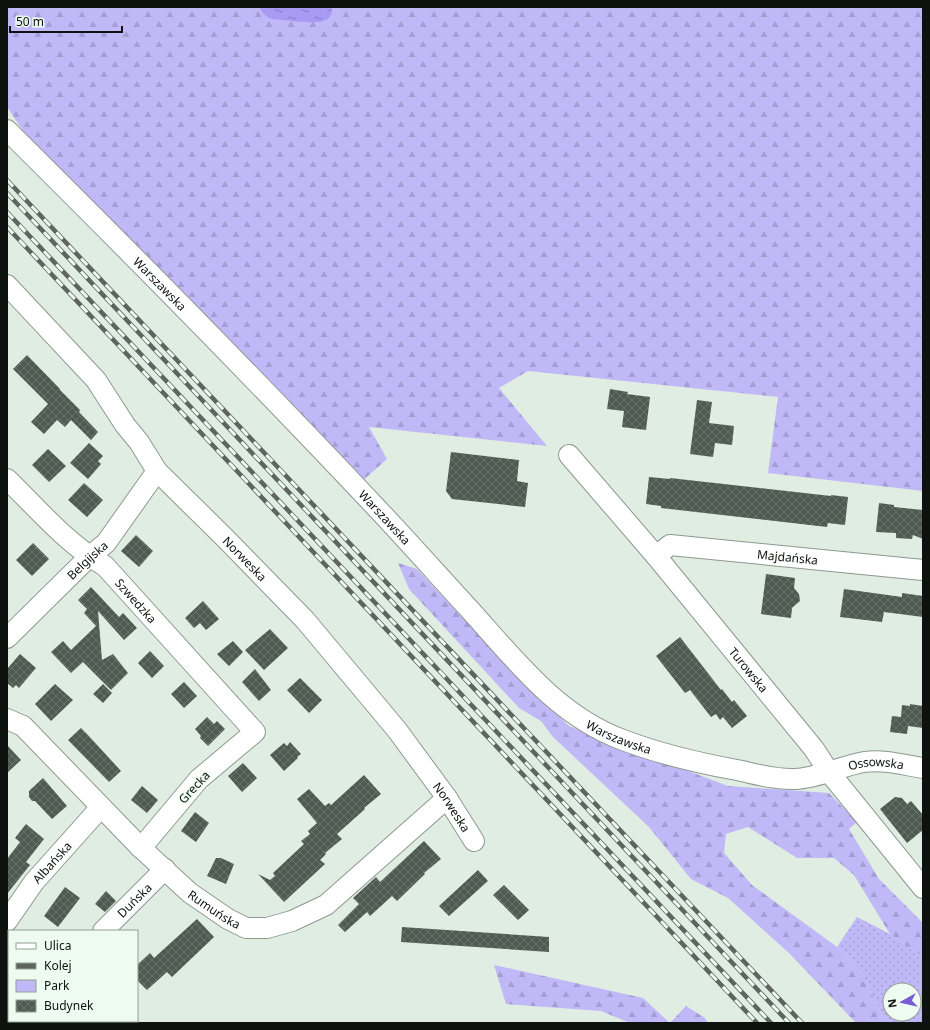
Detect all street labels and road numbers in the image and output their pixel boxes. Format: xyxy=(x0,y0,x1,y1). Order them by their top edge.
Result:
street label: Warszawska xyxy=(130,253,190,314)
street label: Warszawska xyxy=(355,486,415,548)
street label: Norweska xyxy=(219,532,271,585)
street label: Belgijska xyxy=(63,537,111,583)
street label: Majdańska xyxy=(756,545,819,568)
street label: Szwedzka xyxy=(112,575,161,627)
street label: Turowska xyxy=(725,643,772,696)
street label: Warszawska xyxy=(583,715,654,758)
street label: Ossowska xyxy=(846,753,905,774)
street label: Grecka xyxy=(174,767,214,807)
street label: Norweska xyxy=(430,779,475,835)
street label: Albańska xyxy=(28,837,75,887)
street label: Duńska xyxy=(113,879,155,921)
street label: Rumuńska xyxy=(185,886,244,932)

